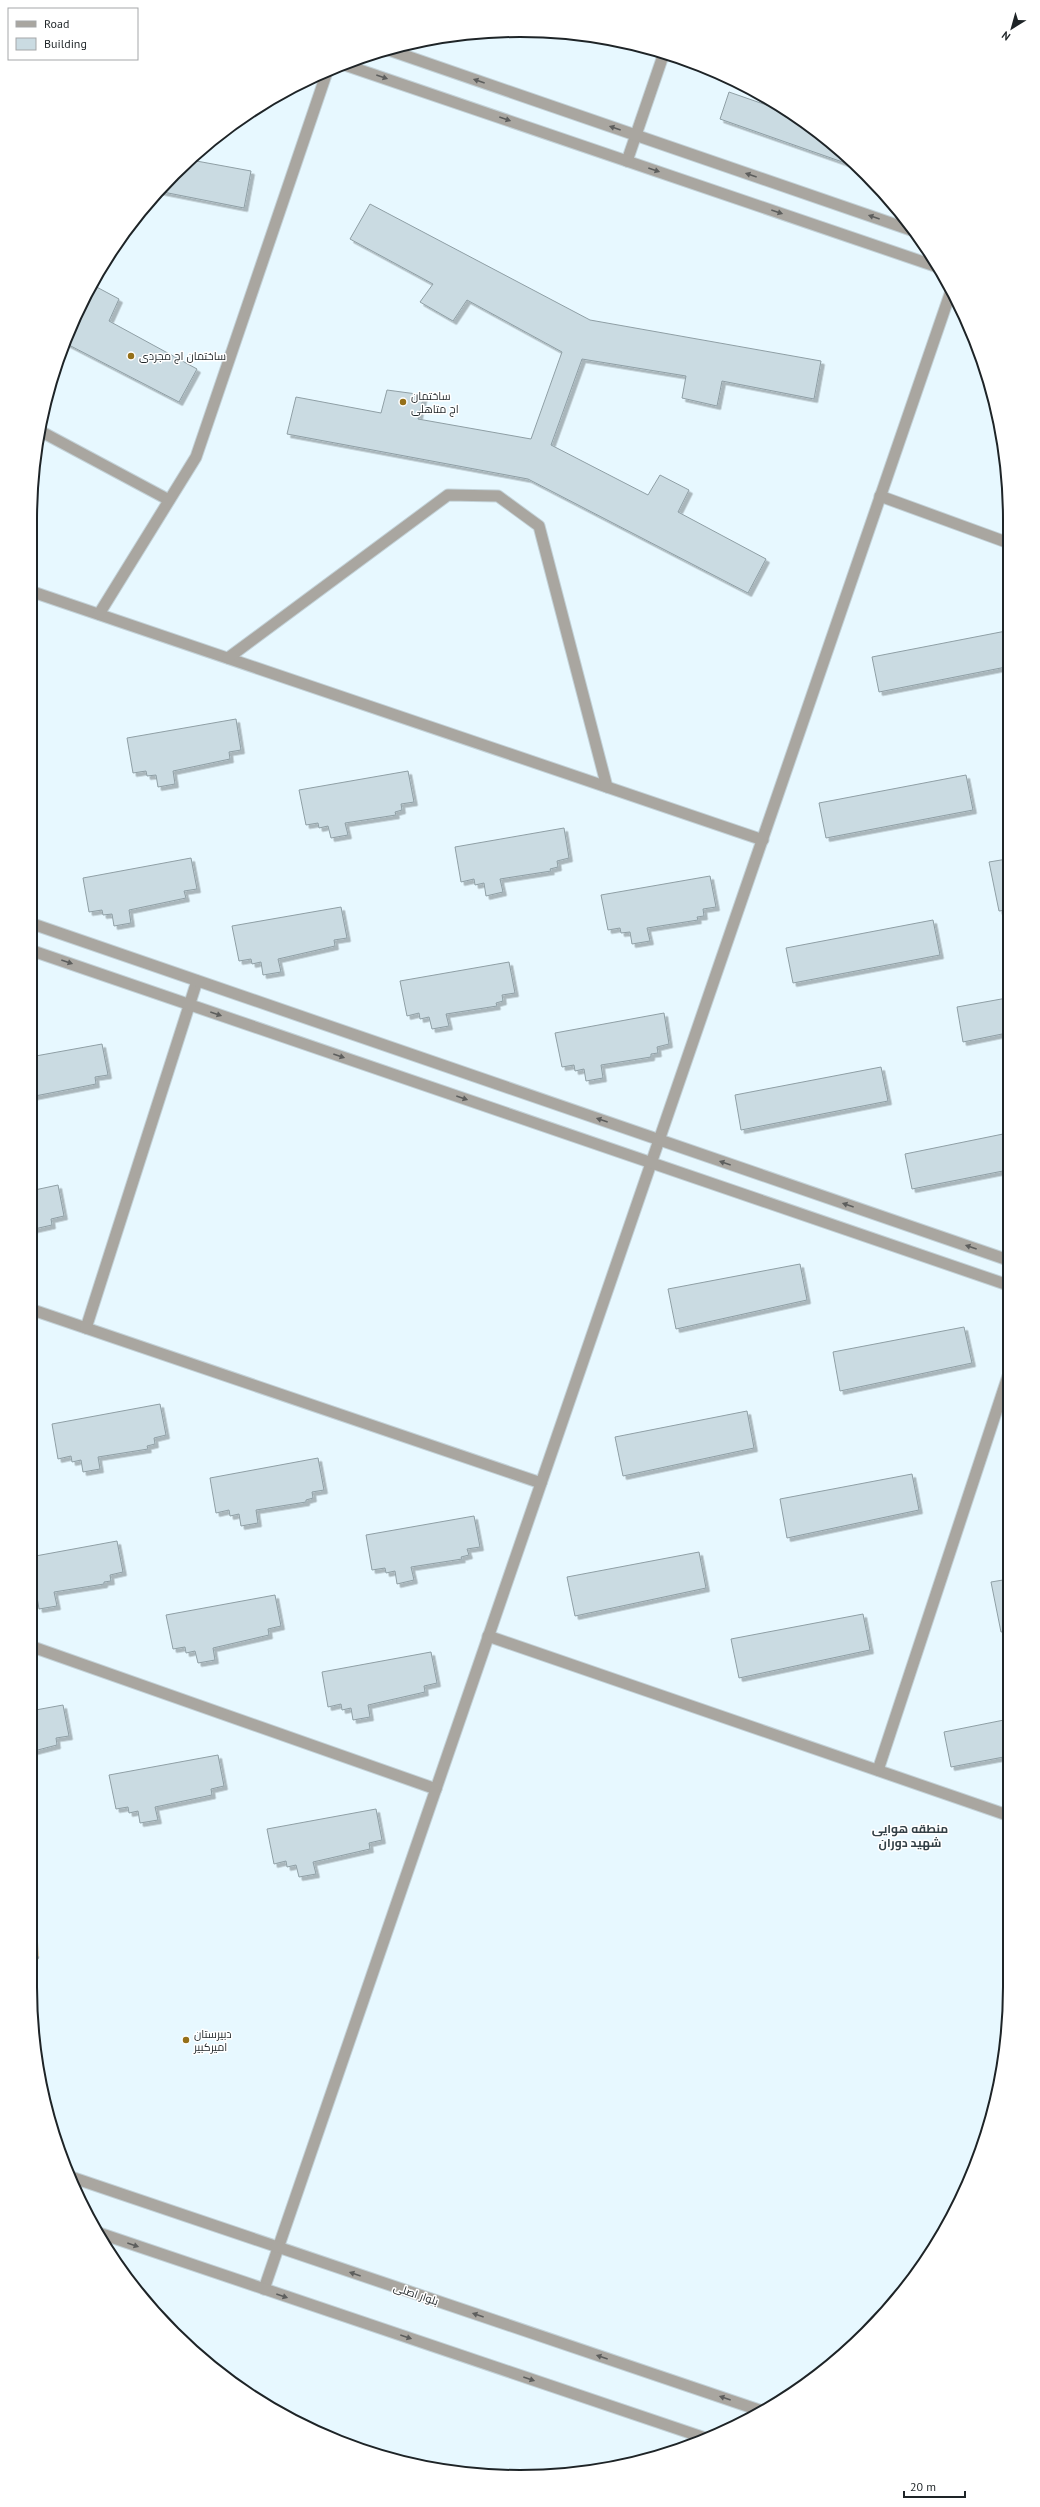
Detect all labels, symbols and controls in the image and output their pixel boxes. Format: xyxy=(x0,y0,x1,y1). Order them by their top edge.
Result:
legend xyxy=(8,8,138,60)
north arrow xyxy=(992,8,1032,48)
text: Road xyxy=(44,16,69,31)
text: N xyxy=(999,28,1013,44)
text: Building xyxy=(44,36,87,51)
one-way arrow xyxy=(376,75,388,81)
one-way arrow xyxy=(472,78,484,84)
one-way arrow xyxy=(499,117,511,123)
one-way arrow xyxy=(608,125,620,131)
one-way arrow xyxy=(649,167,661,173)
one-way arrow xyxy=(745,172,757,178)
one-way arrow xyxy=(772,210,784,216)
one-way arrow xyxy=(867,214,879,220)
place label: ساختمان اچ مجردی xyxy=(139,349,226,364)
marker: ساختمان اچ مجردی xyxy=(126,351,136,361)
place label: ساختمان اچ متاهلی xyxy=(411,389,459,417)
marker: ساختمان اچ متاهلی xyxy=(398,397,408,407)
one-way arrow xyxy=(61,960,73,966)
one-way arrow xyxy=(211,1011,223,1017)
one-way arrow xyxy=(334,1053,346,1059)
one-way arrow xyxy=(457,1095,469,1101)
one-way arrow xyxy=(596,1117,608,1123)
one-way arrow xyxy=(719,1159,731,1165)
one-way arrow xyxy=(842,1202,854,1208)
one-way arrow xyxy=(965,1244,977,1250)
district label: منطقه هوایی شهید دوران xyxy=(872,1821,948,1851)
place label: دبیرستان امیرکبیر xyxy=(193,2027,232,2054)
marker: دبیرستان امیرکبیر xyxy=(181,2035,191,2045)
one-way arrow xyxy=(127,2242,139,2248)
one-way arrow xyxy=(349,2270,361,2276)
street label: بلوار اصلی xyxy=(392,2280,440,2308)
one-way arrow xyxy=(277,2293,289,2299)
one-way arrow xyxy=(472,2312,484,2318)
one-way arrow xyxy=(400,2335,412,2341)
one-way arrow xyxy=(595,2354,607,2360)
one-way arrow xyxy=(523,2376,535,2382)
one-way arrow xyxy=(718,2395,730,2401)
scale bar xyxy=(904,2473,965,2499)
text: 20 m xyxy=(910,2479,936,2494)

